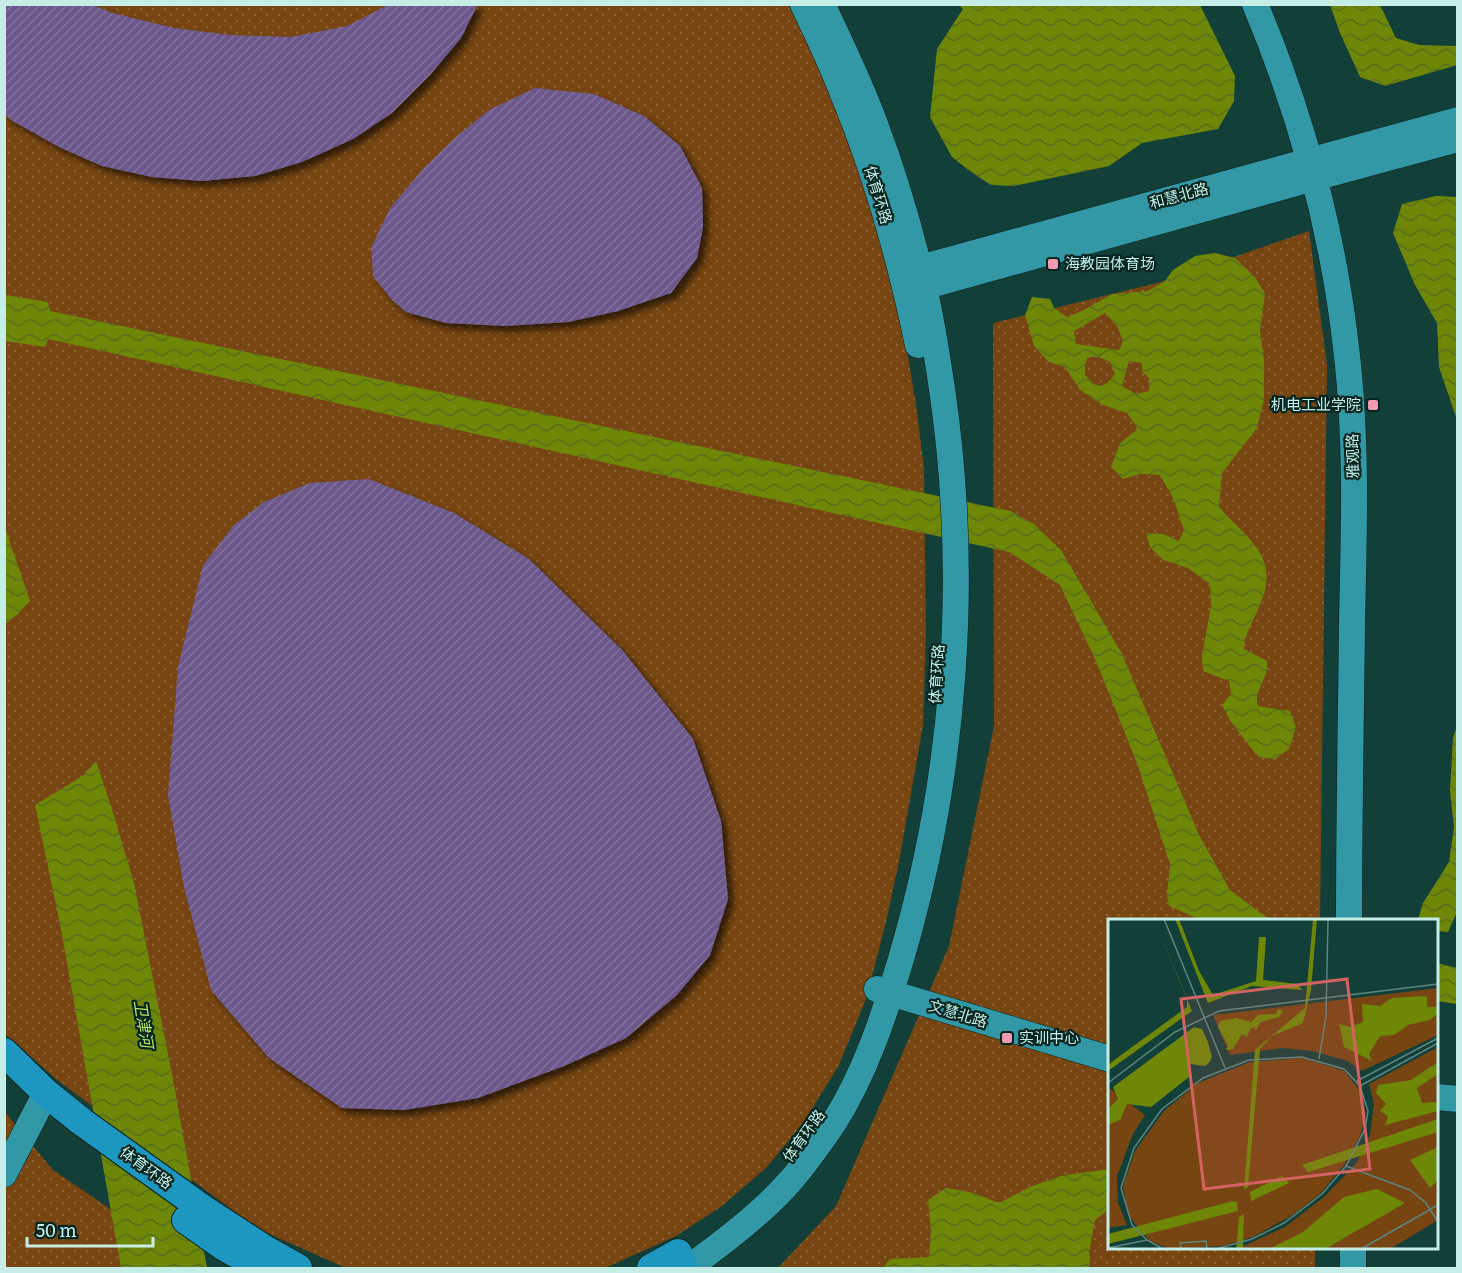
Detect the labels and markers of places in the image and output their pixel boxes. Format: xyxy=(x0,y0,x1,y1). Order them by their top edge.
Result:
place label: 海教园体育场 xyxy=(1065,251,1155,274)
marker: 海教园体育场 xyxy=(1046,257,1060,271)
place label: 机电工业学院 xyxy=(1271,392,1361,415)
marker: 机电工业学院 xyxy=(1366,398,1380,412)
place label: 实训中心 xyxy=(1019,1025,1079,1048)
marker: 实训中心 xyxy=(1000,1031,1014,1045)

